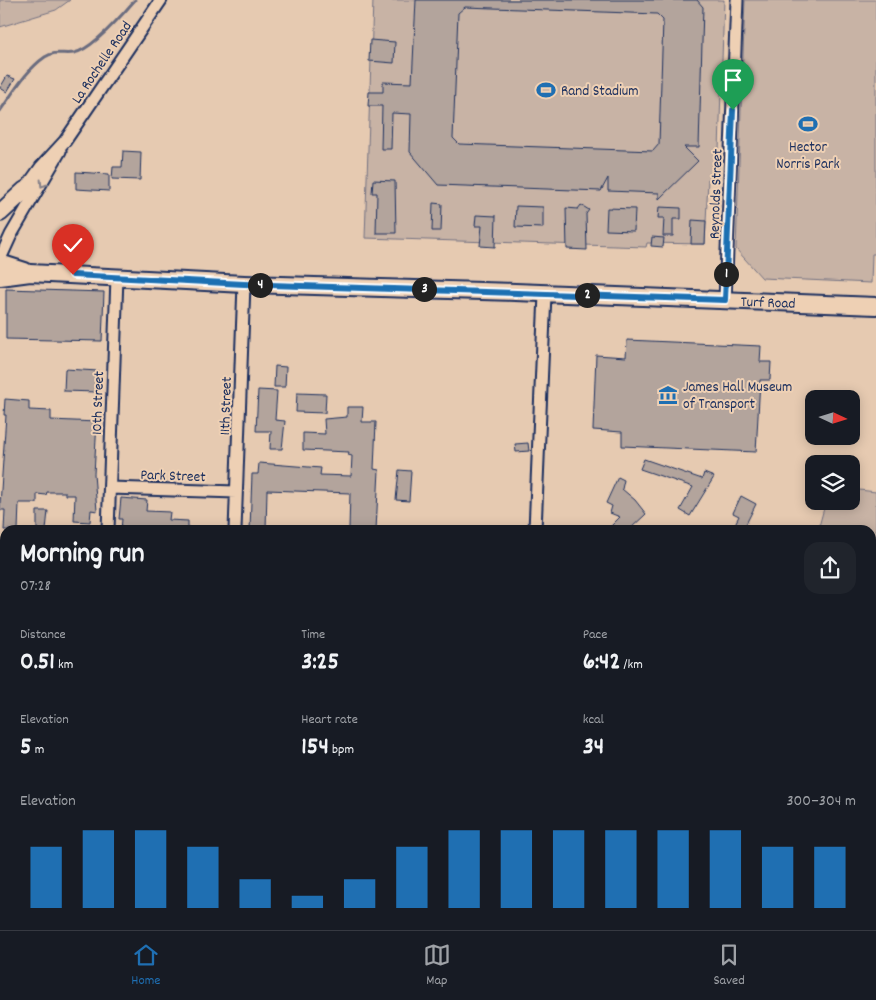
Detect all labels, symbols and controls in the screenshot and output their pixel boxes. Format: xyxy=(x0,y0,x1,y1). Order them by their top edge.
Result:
street label: La Rochelle Road xyxy=(67,17,138,109)
pin xyxy=(712,59,754,110)
icon: arrive xyxy=(719,66,747,94)
sports icon: Rand Stadium xyxy=(535,79,557,101)
place label: Rand Stadium xyxy=(561,81,638,103)
sports icon: Hector Norris Park xyxy=(797,113,819,135)
place label: Hector Norris Park xyxy=(776,137,840,176)
street label: Reynolds Street xyxy=(704,148,730,240)
one-way arrow xyxy=(39,178,49,187)
pin xyxy=(52,224,94,275)
icon: check xyxy=(59,231,87,259)
pin: 1 xyxy=(714,262,738,286)
text: 1 xyxy=(725,264,728,284)
pin: 4 xyxy=(248,272,272,298)
text: 4 xyxy=(258,275,263,295)
pin: 3 xyxy=(412,276,436,302)
text: 3 xyxy=(421,279,428,299)
pin: 2 xyxy=(574,282,600,308)
text: 2 xyxy=(584,285,591,305)
street label: Turf Road xyxy=(740,292,796,316)
street label: 10th Street xyxy=(87,370,111,435)
street label: 11th Street xyxy=(215,376,239,436)
place label: James Hall Museum of Transport xyxy=(683,377,792,416)
museum icon: James Hall Museum of Transport xyxy=(657,384,679,406)
north arrow xyxy=(805,390,860,445)
map controls xyxy=(805,390,860,510)
button: layers xyxy=(805,455,860,510)
street label: Park Street xyxy=(140,465,206,489)
text: Morning run xyxy=(20,536,144,576)
button: share xyxy=(804,542,856,594)
text: 07:28 xyxy=(20,575,51,598)
text: Distance xyxy=(20,625,66,645)
text: Time xyxy=(301,625,325,645)
text: Pace xyxy=(583,625,607,645)
text: 0.51 xyxy=(20,645,55,681)
text: 3:25 xyxy=(301,645,339,681)
text: 6:42 xyxy=(583,645,620,681)
text: km xyxy=(55,655,73,675)
text: /km xyxy=(620,655,643,675)
text: Elevation xyxy=(20,710,69,730)
text: Heart rate xyxy=(301,710,358,730)
text: kcal xyxy=(583,710,604,730)
text: 5 xyxy=(20,730,32,766)
text: 154 xyxy=(301,730,329,766)
text: 34 xyxy=(583,730,604,766)
text: m xyxy=(32,740,44,760)
text: bpm xyxy=(329,740,354,760)
text: Elevation xyxy=(20,790,76,813)
text: 300–304 m xyxy=(786,790,856,813)
tab: Home xyxy=(131,941,160,991)
tab: Map xyxy=(423,941,451,991)
tab: Saved xyxy=(713,941,745,991)

